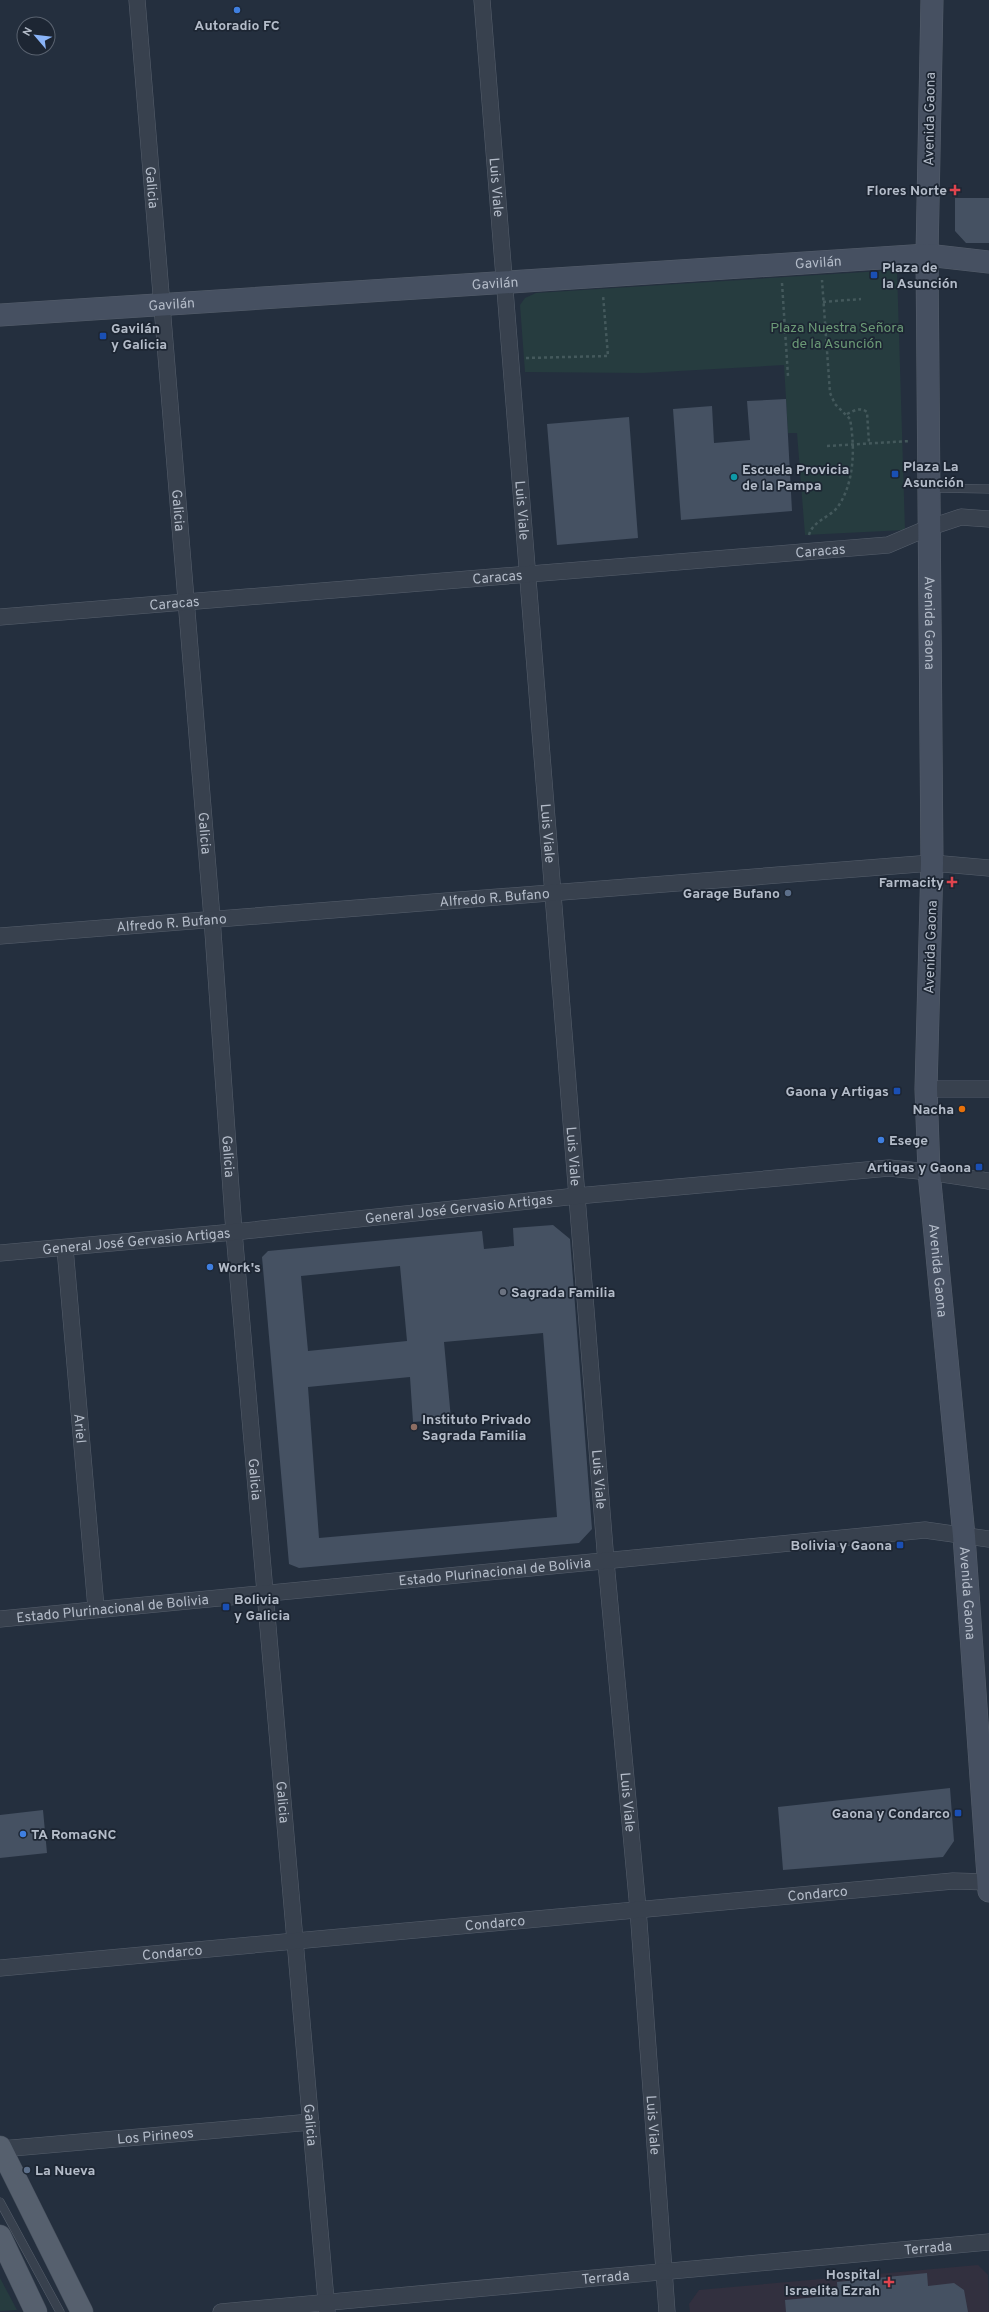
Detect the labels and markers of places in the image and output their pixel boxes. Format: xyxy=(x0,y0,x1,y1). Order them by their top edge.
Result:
marker: Autoradio FC xyxy=(232,5,242,15)
place label: Autoradio FC xyxy=(194,18,280,35)
place label: Flores Norte xyxy=(867,183,947,200)
marker: Flores Norte xyxy=(950,185,960,195)
place label: Plaza de la Asunción xyxy=(882,260,958,293)
marker: Plaza de la Asunción xyxy=(869,270,879,280)
place label: Gavilán y Galicia xyxy=(111,321,167,354)
marker: Gavilán y Galicia xyxy=(98,331,108,341)
place label: Plaza La Asunción xyxy=(903,459,964,492)
place label: Escuela Provicia de la Pampa xyxy=(742,462,849,495)
marker: Plaza La Asunción xyxy=(890,469,900,479)
marker: Escuela Provicia de la Pampa xyxy=(729,472,739,482)
place label: Farmacity xyxy=(879,875,944,892)
marker: Farmacity xyxy=(947,877,957,887)
place label: Garage Bufano xyxy=(683,886,780,903)
marker: Garage Bufano xyxy=(783,888,793,898)
place label: Gaona y Artigas xyxy=(785,1084,889,1101)
marker: Gaona y Artigas xyxy=(892,1086,902,1096)
place label: Nacha xyxy=(912,1102,954,1119)
marker: Nacha xyxy=(957,1104,967,1114)
place label: Esege xyxy=(889,1133,928,1150)
marker: Esege xyxy=(876,1135,886,1145)
place label: Artigas y Gaona xyxy=(867,1160,971,1177)
marker: Artigas y Gaona xyxy=(974,1162,984,1172)
place label: Work's xyxy=(218,1260,261,1277)
marker: Work's xyxy=(205,1262,215,1272)
place label: Sagrada Familia xyxy=(511,1285,615,1302)
marker: Sagrada Familia xyxy=(498,1287,508,1297)
place label: Instituto Privado Sagrada Familia xyxy=(422,1412,531,1445)
marker: Instituto Privado Sagrada Familia xyxy=(409,1422,419,1432)
place label: Bolivia y Gaona xyxy=(790,1538,892,1555)
marker: Bolivia y Gaona xyxy=(895,1540,905,1550)
place label: Bolivia y Galicia xyxy=(234,1592,290,1625)
marker: Bolivia y Galicia xyxy=(221,1602,231,1612)
place label: Gaona y Condarco xyxy=(832,1806,950,1823)
marker: Gaona y Condarco xyxy=(953,1808,963,1818)
place label: TA RomaGNC xyxy=(31,1827,117,1844)
marker: TA RomaGNC xyxy=(18,1829,28,1839)
place label: La Nueva xyxy=(35,2163,95,2180)
marker: La Nueva xyxy=(22,2165,32,2175)
place label: Hospital Israelita Ezrah xyxy=(785,2267,880,2300)
marker: Hospital Israelita Ezrah xyxy=(883,2276,895,2288)

